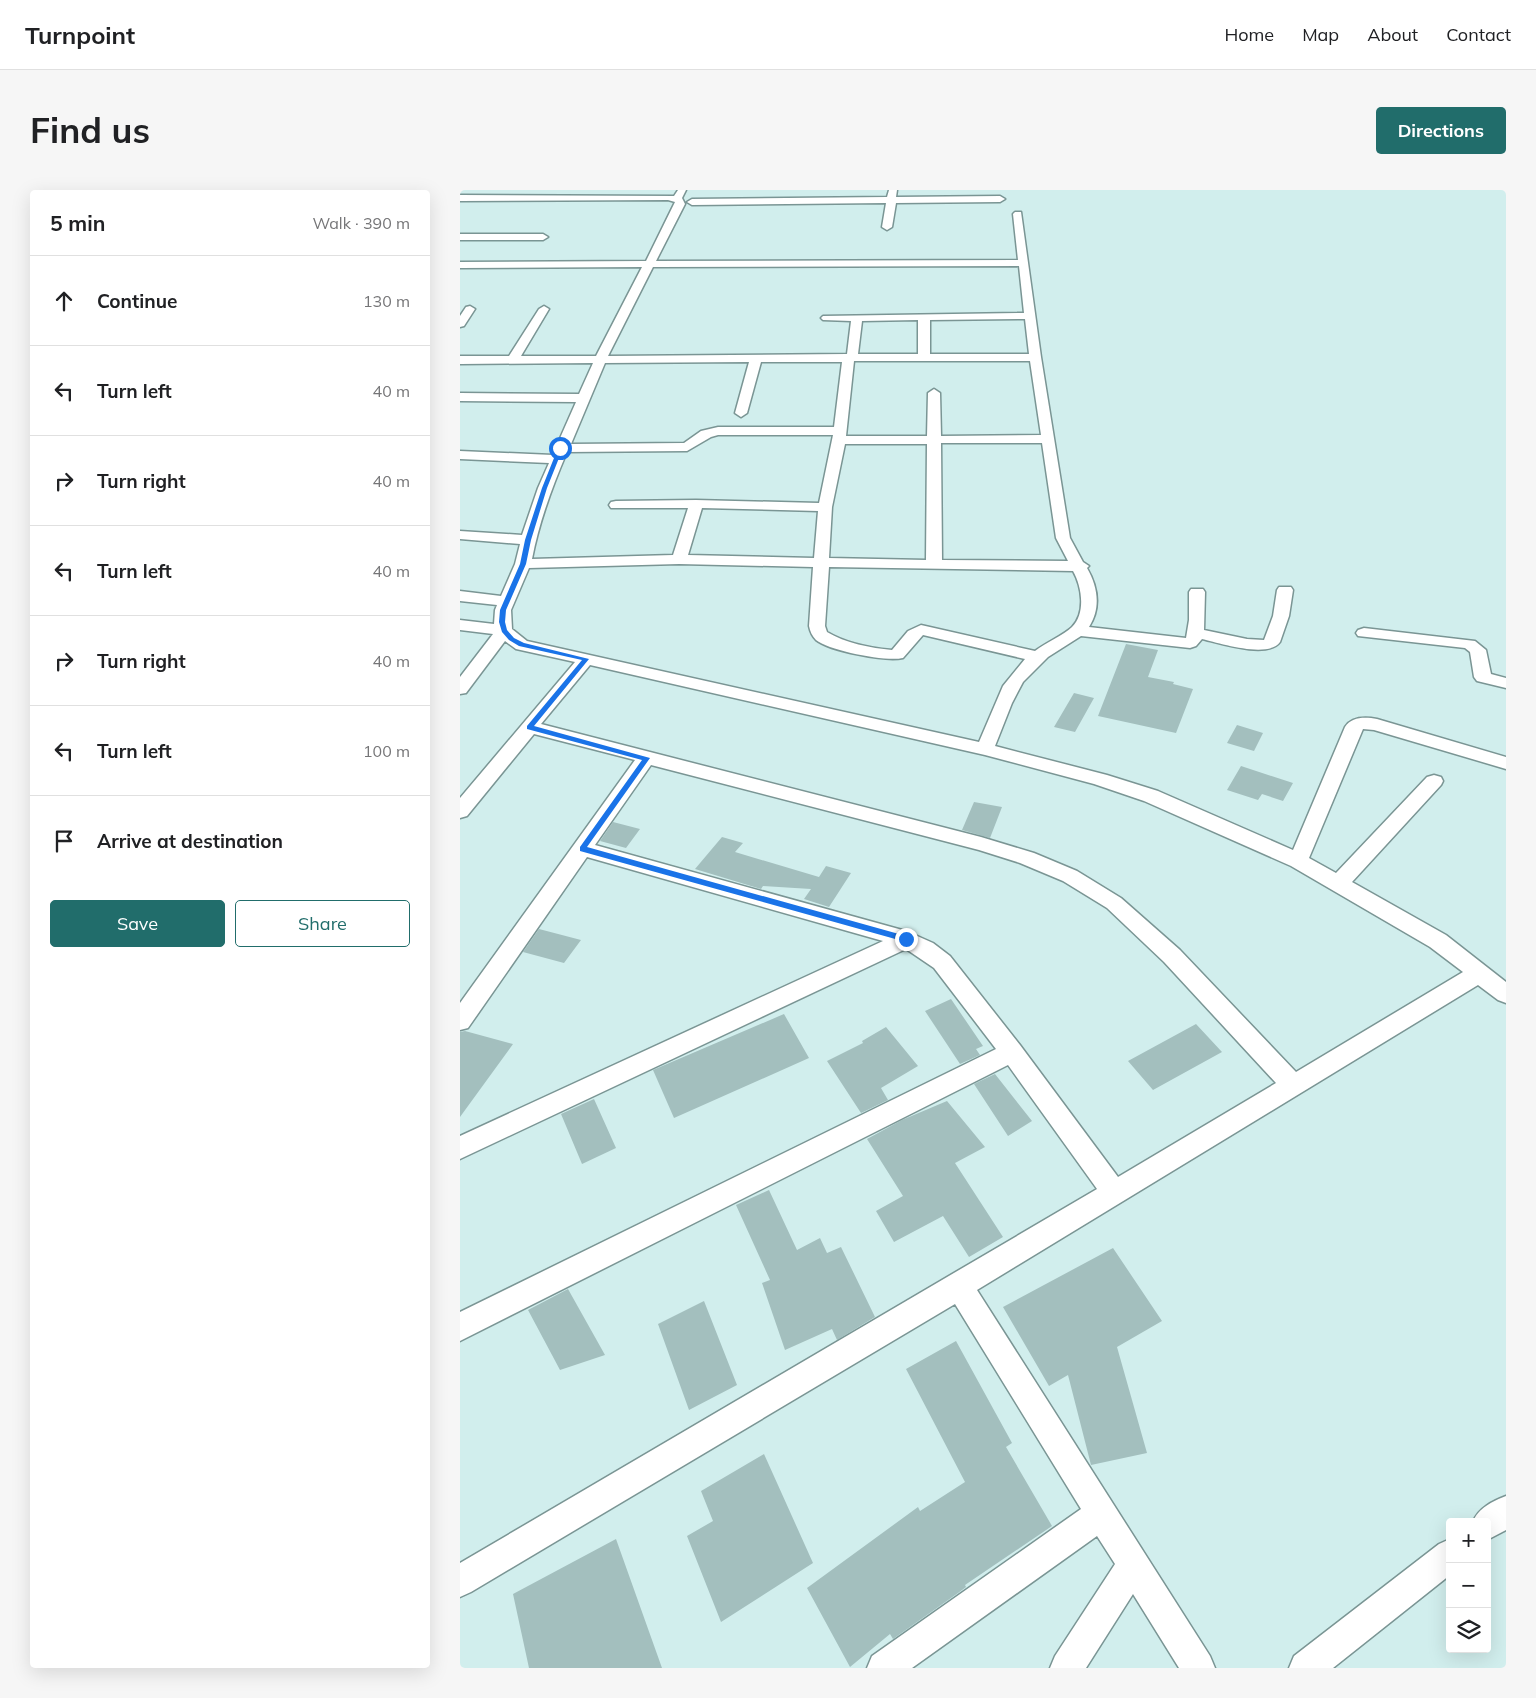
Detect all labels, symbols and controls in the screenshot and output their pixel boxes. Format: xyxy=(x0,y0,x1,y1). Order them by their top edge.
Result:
text: Turnpoint xyxy=(25,20,135,50)
text: Home xyxy=(1224,23,1274,46)
text: Map xyxy=(1302,23,1339,46)
text: About xyxy=(1367,23,1418,46)
text: Contact xyxy=(1446,23,1511,46)
button: Directions xyxy=(1376,107,1506,154)
text: Find us xyxy=(30,108,150,152)
text: 5 min xyxy=(50,210,105,236)
text: Walk · 390 m xyxy=(312,213,410,233)
icon: ahead xyxy=(50,287,78,315)
text: Continue xyxy=(97,289,177,313)
text: 130 m xyxy=(363,291,410,311)
icon: left xyxy=(50,377,78,405)
text: Turn left xyxy=(97,379,172,403)
text: 40 m xyxy=(373,381,410,401)
route start xyxy=(549,437,572,460)
icon: right xyxy=(50,467,78,495)
text: Turn right xyxy=(97,469,186,493)
text: 40 m xyxy=(373,471,410,491)
icon: left xyxy=(50,557,78,585)
text: Turn left xyxy=(97,559,172,583)
text: 40 m xyxy=(373,561,410,581)
icon: right xyxy=(50,647,78,675)
text: Turn right xyxy=(97,649,186,673)
text: 40 m xyxy=(373,651,410,671)
icon: left xyxy=(50,737,78,765)
text: Turn left xyxy=(97,739,172,763)
text: 100 m xyxy=(363,741,410,761)
icon: arrive xyxy=(50,827,78,855)
text: Arrive at destination xyxy=(97,829,283,853)
button: Save xyxy=(50,900,225,947)
button: Share xyxy=(235,900,410,947)
route end xyxy=(895,928,918,951)
map controls xyxy=(1446,1518,1491,1653)
button: + xyxy=(1446,1518,1491,1563)
button: − xyxy=(1446,1563,1491,1608)
button: layers xyxy=(1446,1608,1491,1653)

